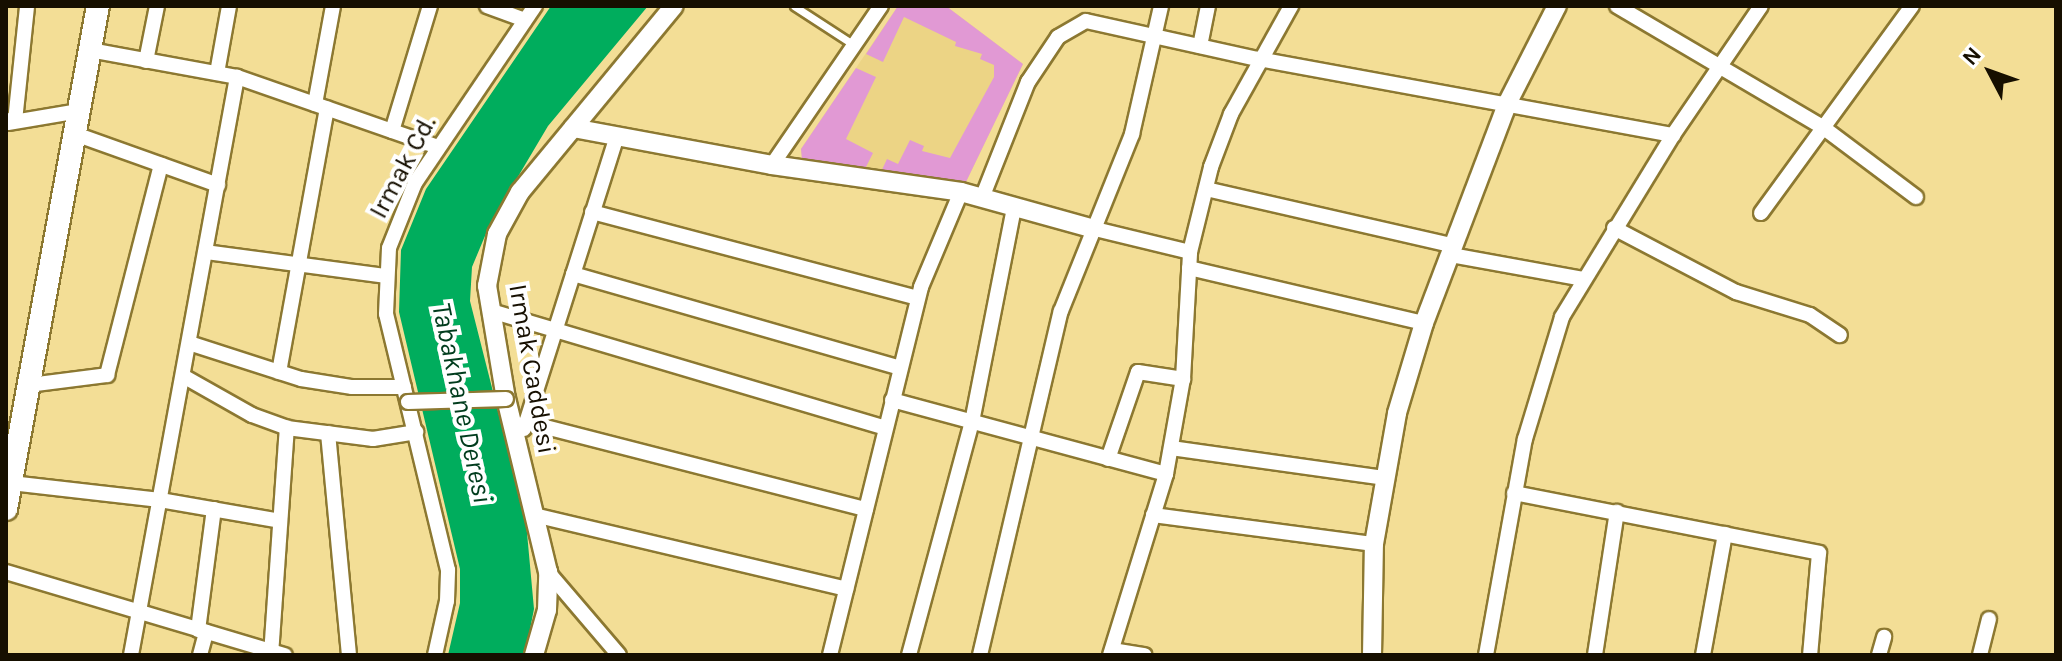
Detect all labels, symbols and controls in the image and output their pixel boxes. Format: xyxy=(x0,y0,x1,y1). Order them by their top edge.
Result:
north arrow xyxy=(1950,32,2030,112)
text: N xyxy=(1957,42,1987,71)
street label: Irmak Cd. xyxy=(363,110,443,224)
street label: Irmak Caddesi xyxy=(502,282,562,456)
water label: Tabakhane Deresi xyxy=(424,300,500,506)

